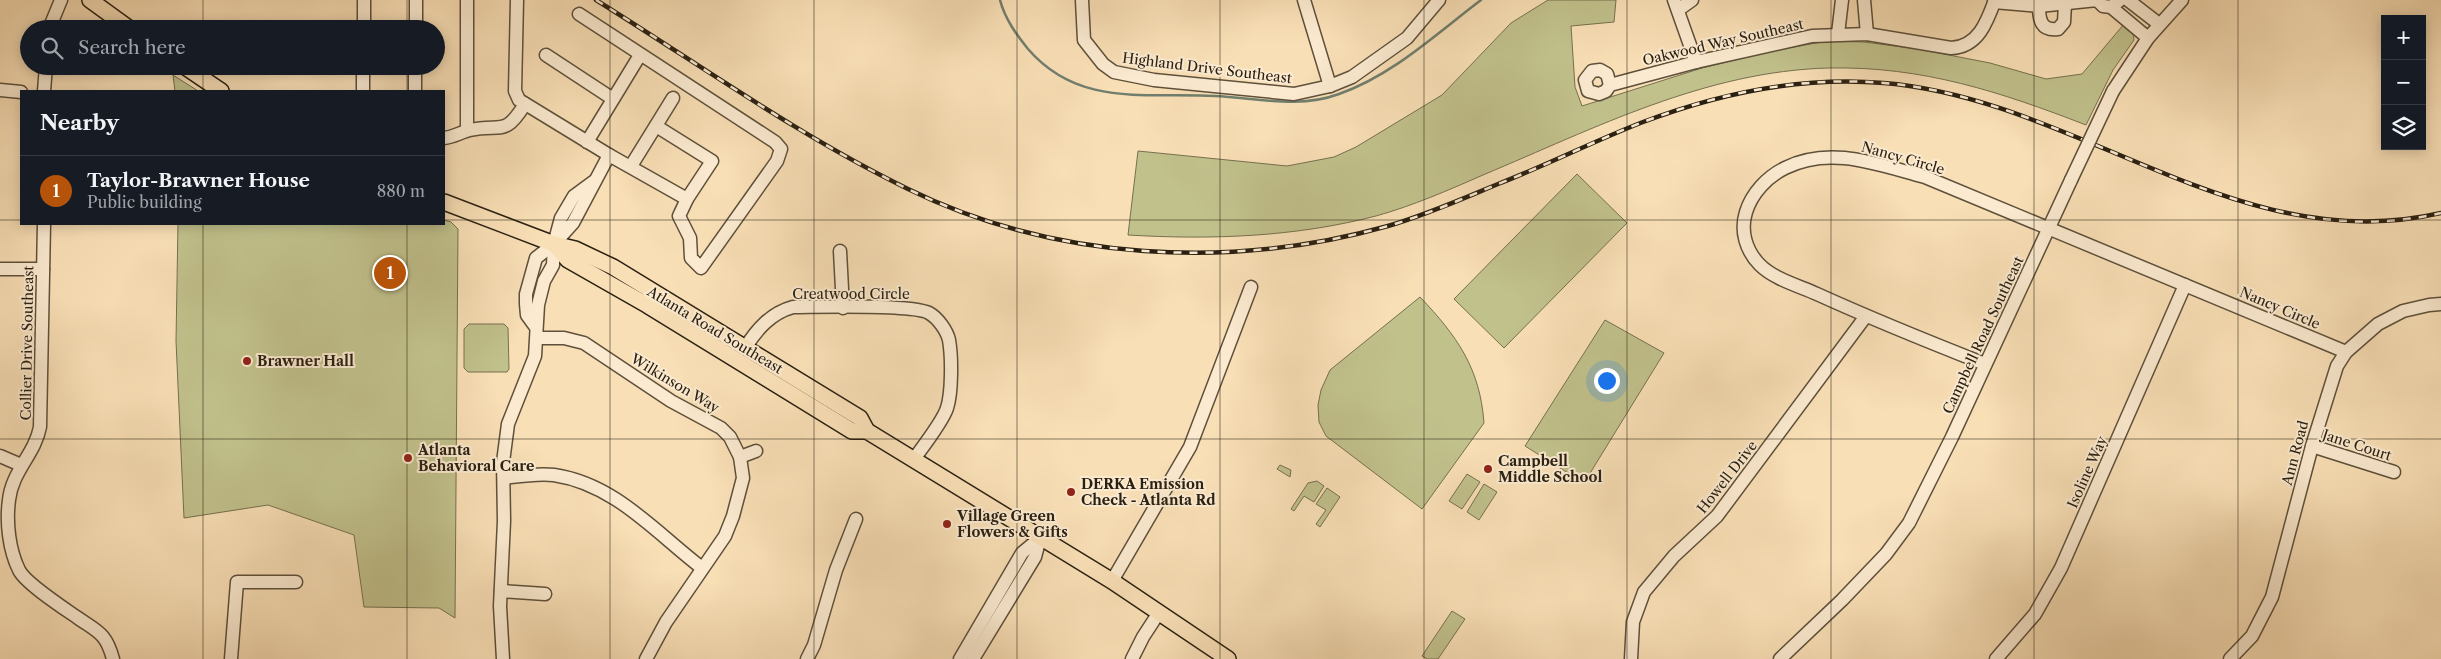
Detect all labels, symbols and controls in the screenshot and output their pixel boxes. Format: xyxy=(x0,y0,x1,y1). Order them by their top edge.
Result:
street label: Oakwood Way Southeast xyxy=(1641,15,1805,69)
map controls xyxy=(2381,15,2426,150)
button: + xyxy=(2381,15,2426,60)
search box xyxy=(20,20,445,75)
icon: search xyxy=(38,34,66,62)
text: Search here xyxy=(78,36,186,59)
street label: Highland Drive Southeast xyxy=(1121,49,1293,87)
button: − xyxy=(2381,60,2426,105)
button: layers xyxy=(2381,105,2426,150)
text: Nearby xyxy=(40,110,119,135)
street label: Nancy Circle xyxy=(1859,138,1947,179)
text: Taylor-Brawner House xyxy=(87,169,310,192)
text: 1 xyxy=(52,181,60,201)
text: 880 m xyxy=(377,181,425,201)
text: Public building xyxy=(87,192,202,212)
street label: Campbell Road Southeast xyxy=(1938,253,2028,417)
pin: 1 xyxy=(374,254,406,292)
street label: Collier Drive Southeast xyxy=(17,265,37,421)
street label: Atlanta Road Southeast xyxy=(643,282,786,378)
street label: Nancy Circle xyxy=(2237,283,2323,333)
street label: Creatwood Circle xyxy=(792,285,910,303)
street label: Wilkinson Way xyxy=(626,349,723,417)
place label: Brawner Hall xyxy=(257,352,354,370)
marker: Brawner Hall xyxy=(241,355,253,367)
your location xyxy=(1594,368,1620,394)
street label: Ann Road xyxy=(2277,418,2312,488)
street label: Jane Court xyxy=(2318,425,2394,465)
street label: Isoline Way xyxy=(2063,433,2111,511)
street label: Howell Drive xyxy=(1693,437,1761,517)
place label: Atlanta Behavioral Care xyxy=(417,441,534,475)
marker: Atlanta Behavioral Care xyxy=(402,452,414,464)
place label: Campbell Middle School xyxy=(1498,452,1602,486)
marker: Campbell Middle School xyxy=(1482,463,1494,475)
place label: DERKA Emission Check - Atlanta Rd xyxy=(1081,475,1216,509)
marker: DERKA Emission Check - Atlanta Rd xyxy=(1065,486,1077,498)
place label: Village Green Flowers & Gifts xyxy=(956,507,1068,541)
marker: Village Green Flowers & Gifts xyxy=(941,518,953,530)

